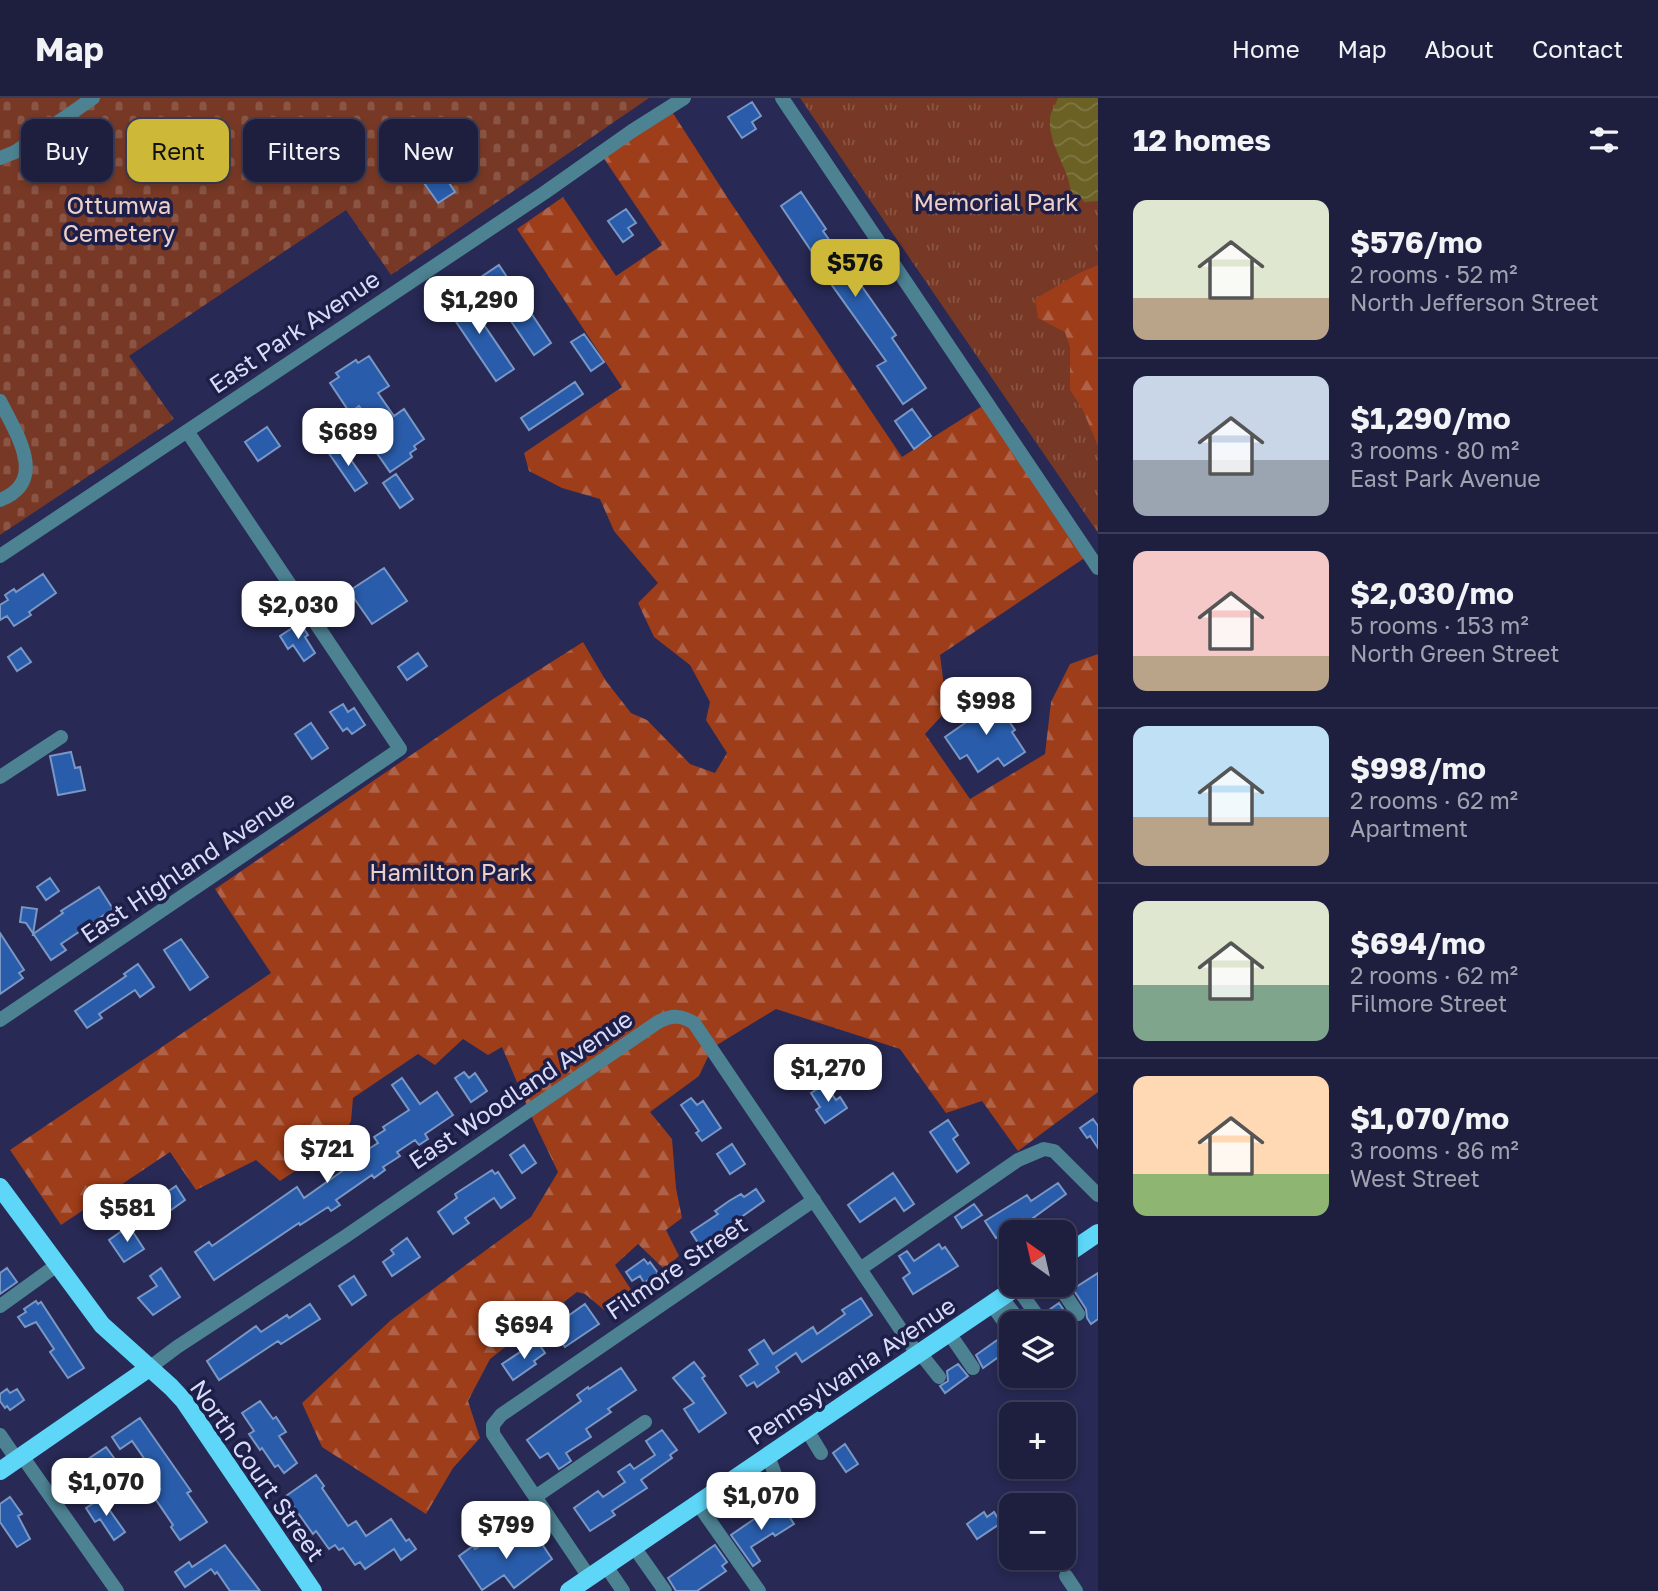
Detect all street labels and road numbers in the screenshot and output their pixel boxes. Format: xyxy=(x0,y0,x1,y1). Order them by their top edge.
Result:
street label: East Park Avenue xyxy=(203,263,385,399)
street label: East Highland Avenue xyxy=(74,784,300,948)
street label: East Woodland Avenue xyxy=(403,1003,637,1175)
street label: Filmore Street xyxy=(600,1209,752,1325)
street label: Pennsylvania Avenue xyxy=(742,1290,960,1450)
street label: North Court Street xyxy=(185,1374,331,1566)

